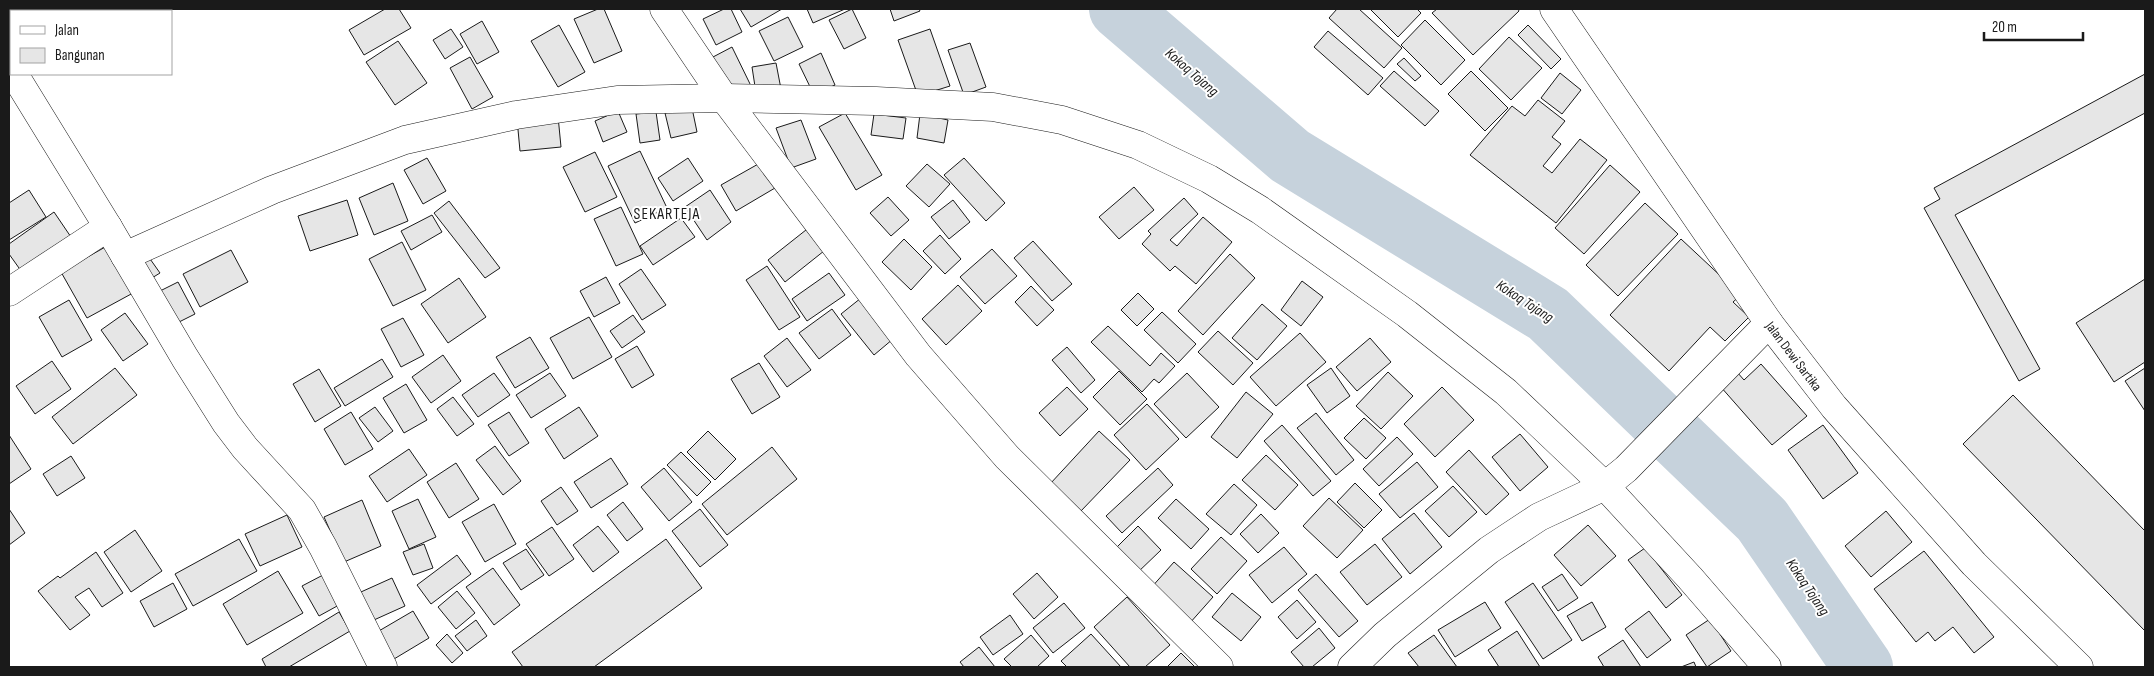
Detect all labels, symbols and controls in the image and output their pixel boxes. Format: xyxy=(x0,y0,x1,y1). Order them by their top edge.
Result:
legend xyxy=(10,10,172,75)
scale bar xyxy=(1984,10,2083,42)
text: 20 m xyxy=(1992,18,2017,37)
text: Jalan xyxy=(54,21,79,40)
water label: Kokoq Tojang xyxy=(1161,44,1222,101)
text: Bangunan xyxy=(55,46,105,65)
district label: SEKARTEJA xyxy=(634,205,700,224)
water label: Kokoq Tojang xyxy=(1492,276,1557,327)
street label: Jalan Dewi Sartika xyxy=(1761,317,1825,394)
water label: Kokoq Tojang xyxy=(1782,555,1834,619)

